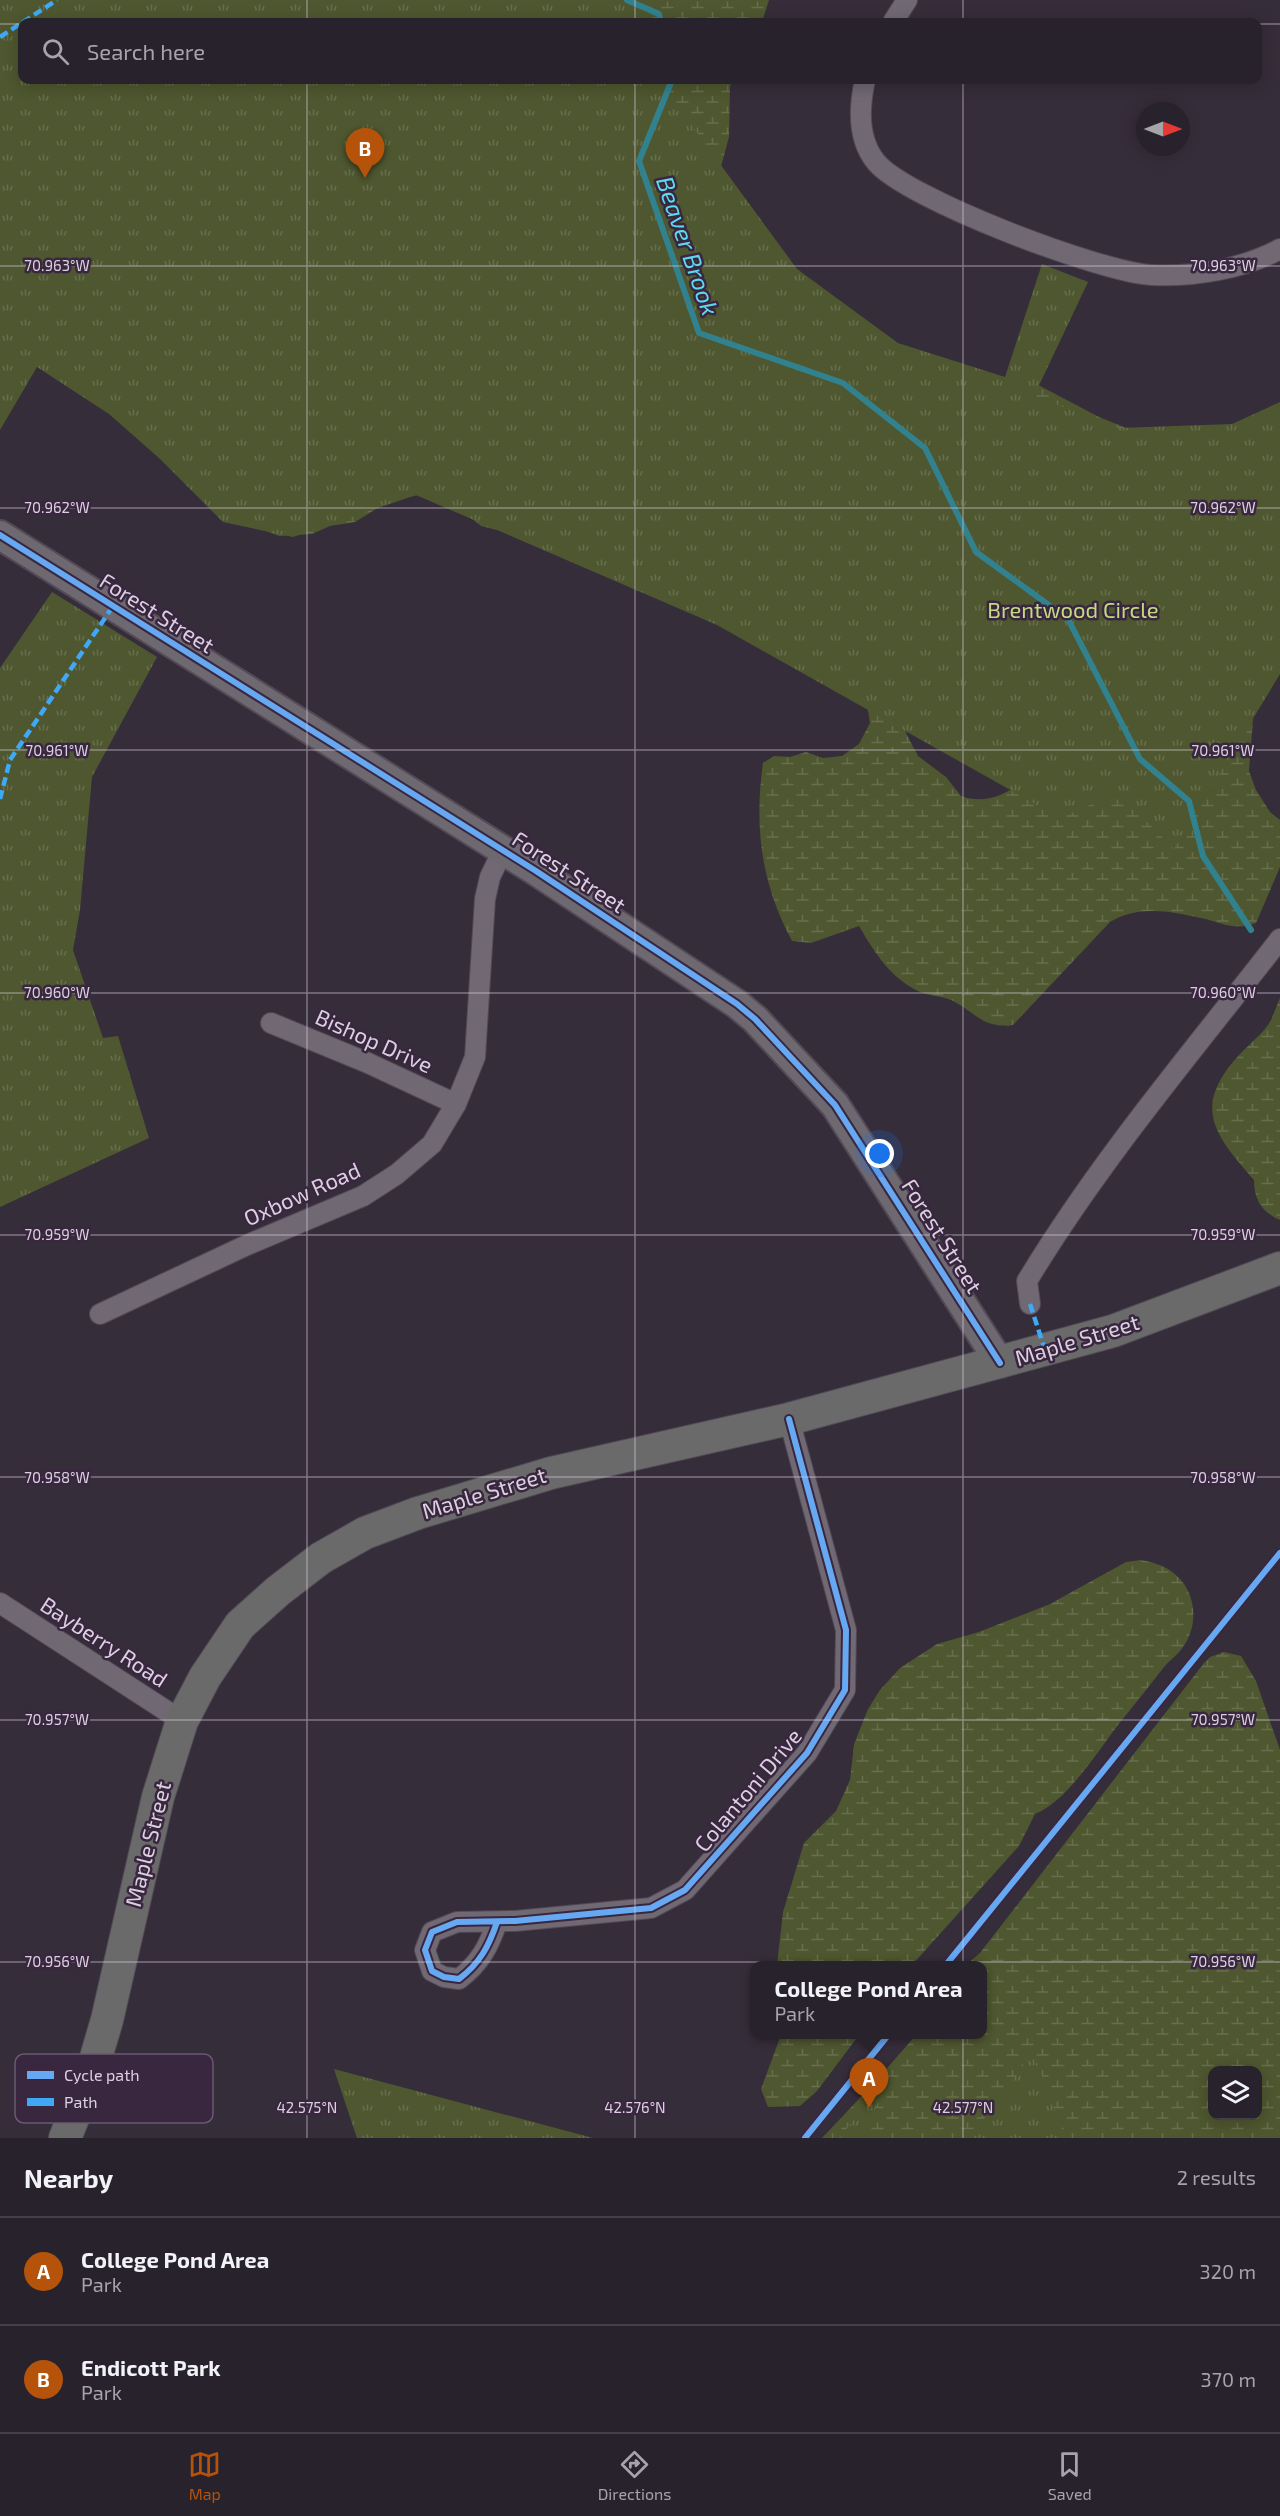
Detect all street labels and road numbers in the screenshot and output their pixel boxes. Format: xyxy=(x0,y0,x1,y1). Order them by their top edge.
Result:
street label: Forest Street xyxy=(96,567,220,658)
street label: Forest Street xyxy=(508,825,631,917)
street label: Bishop Drive xyxy=(312,1003,437,1077)
street label: Oxbow Road xyxy=(239,1156,364,1230)
street label: Forest Street xyxy=(897,1173,988,1297)
street label: Maple Street xyxy=(1011,1308,1142,1370)
street label: Maple Street xyxy=(418,1461,549,1523)
street label: Bayberry Road xyxy=(36,1590,173,1692)
street label: Colantoni Drive xyxy=(688,1723,806,1856)
street label: Maple Street xyxy=(119,1778,175,1909)

